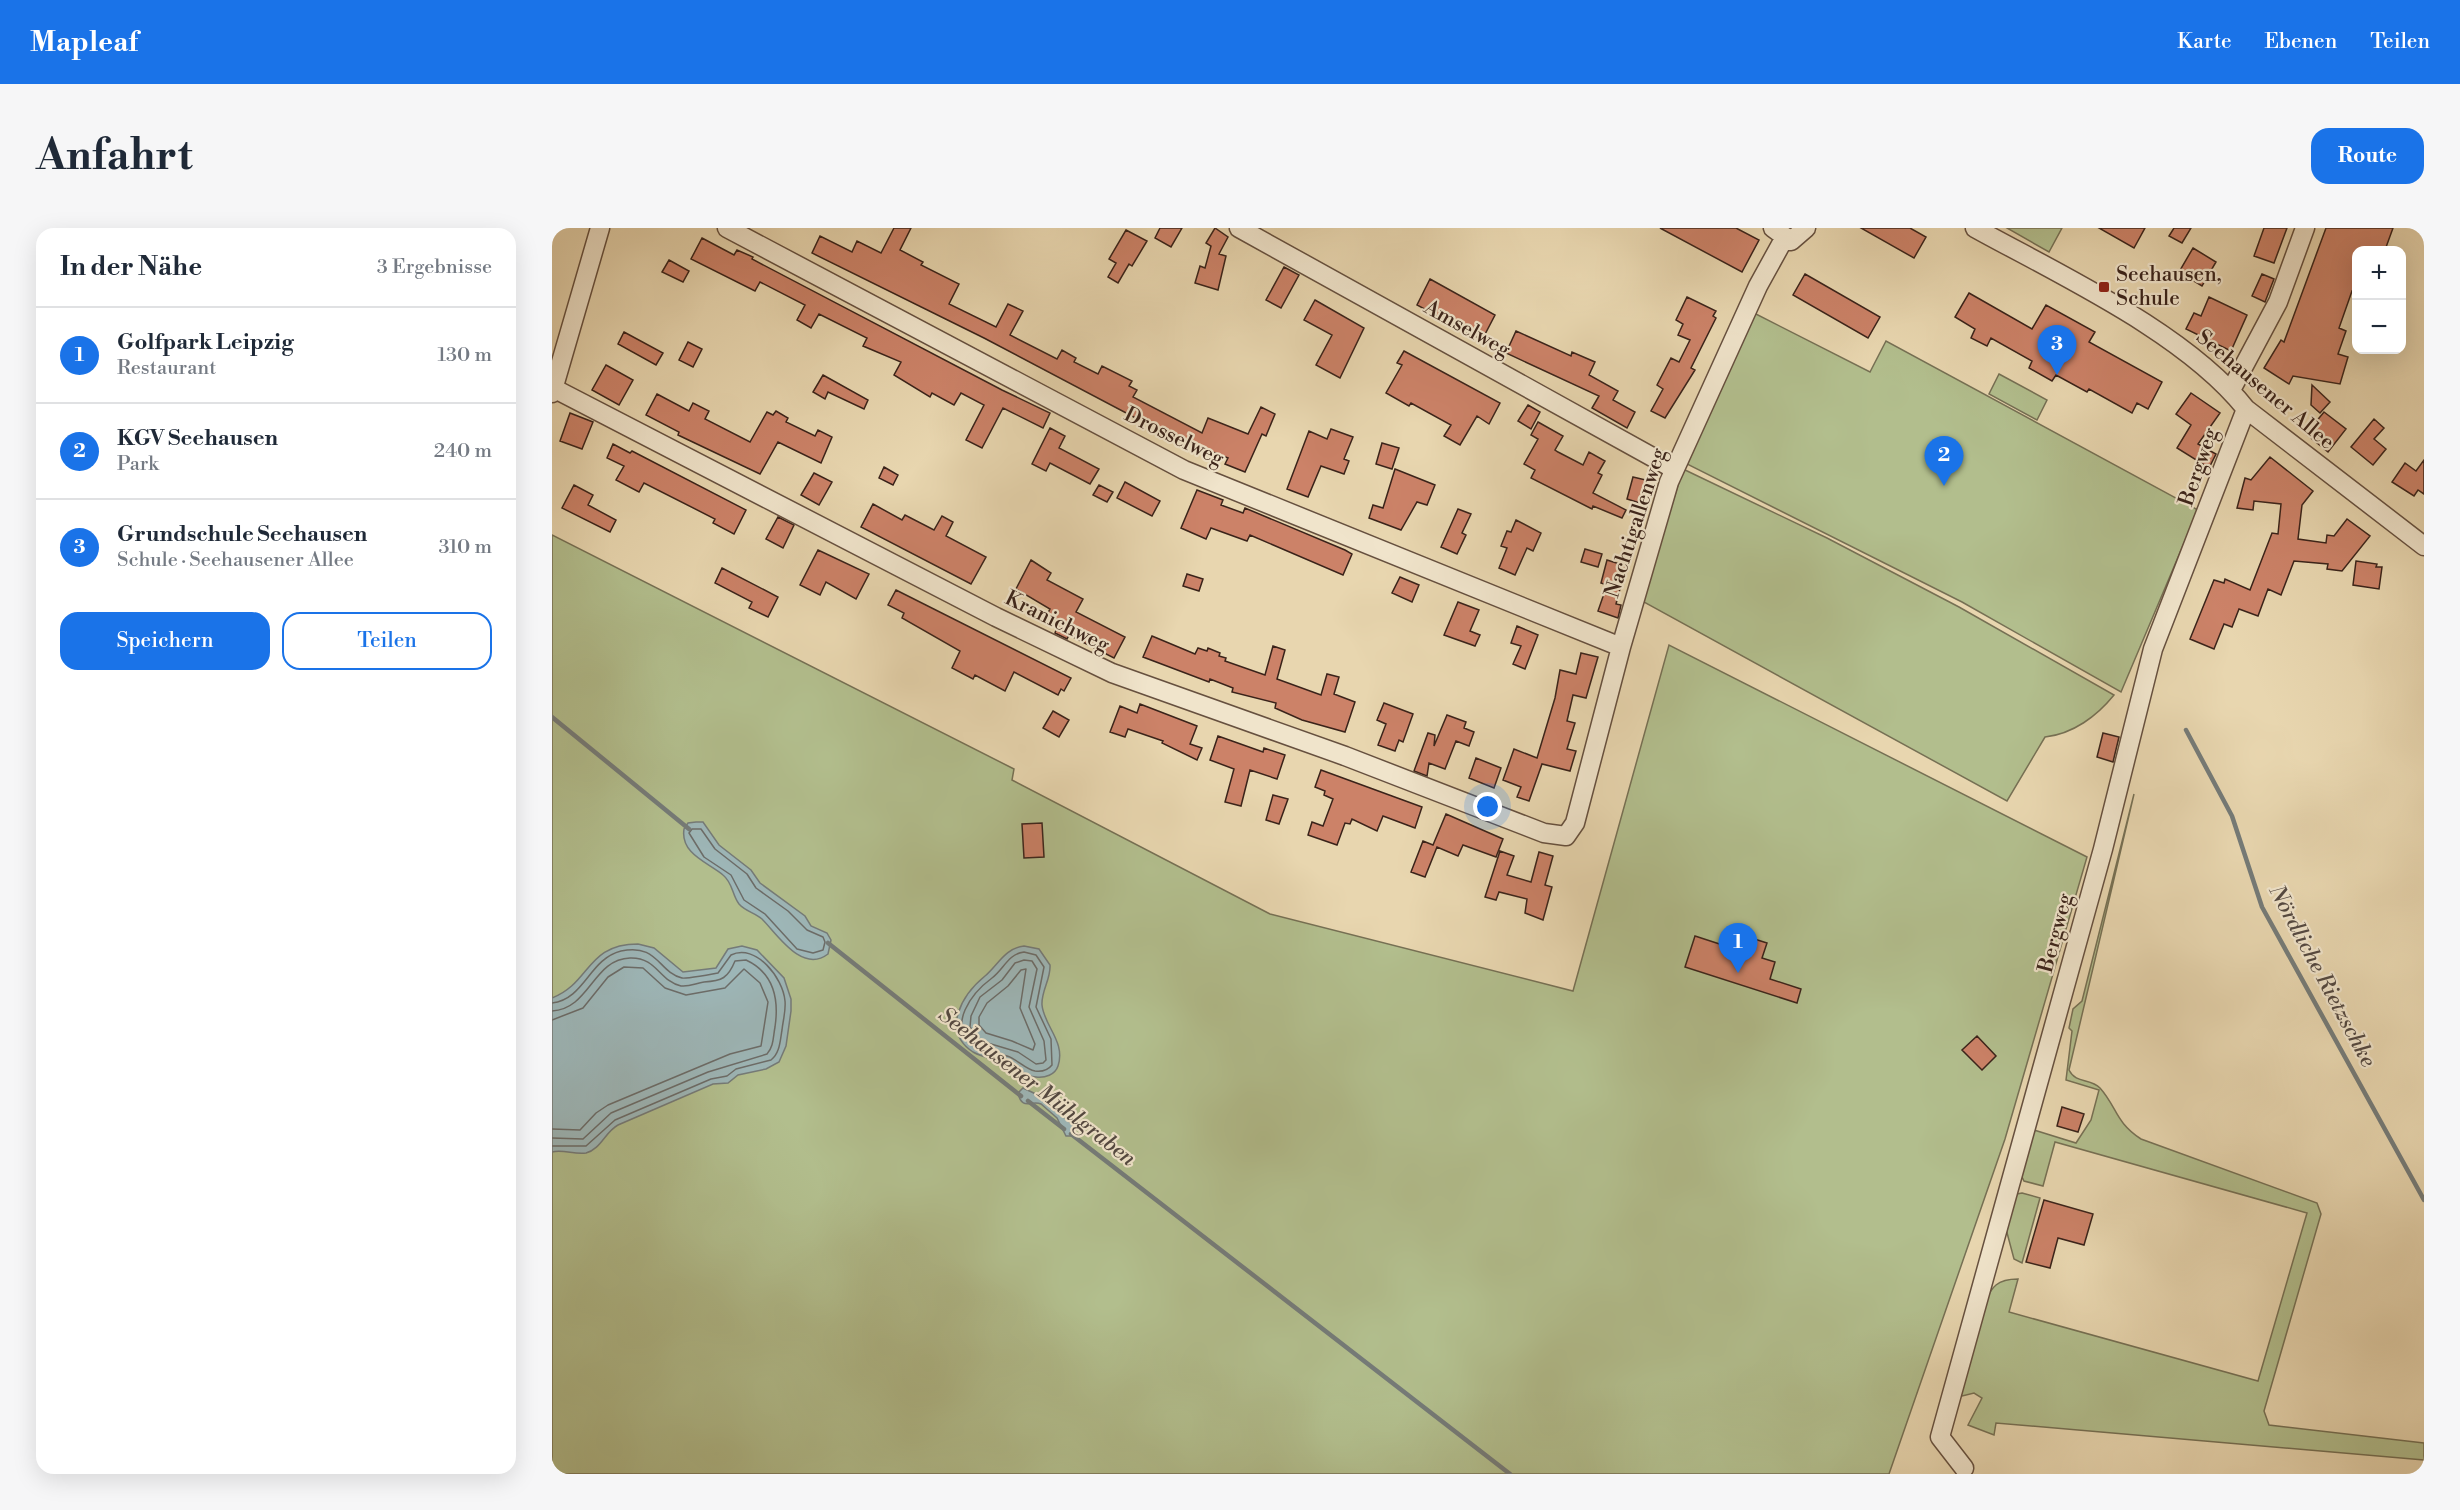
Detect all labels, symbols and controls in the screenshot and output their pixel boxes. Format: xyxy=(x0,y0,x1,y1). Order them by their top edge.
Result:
text: Mapleaf xyxy=(30,25,138,60)
text: Karte xyxy=(2177,29,2232,55)
text: Ebenen xyxy=(2265,29,2337,55)
text: Teilen xyxy=(2370,29,2430,55)
button: Route xyxy=(2311,128,2424,184)
text: Anfahrt xyxy=(36,130,193,183)
map controls xyxy=(2352,246,2406,354)
button: + xyxy=(2352,246,2406,300)
text: In der Nähe xyxy=(60,251,202,283)
text: 3 Ergebnisse xyxy=(377,255,492,280)
place label: Seehausen, Schule xyxy=(2116,262,2222,312)
marker: Seehausen, Schule xyxy=(2097,280,2111,294)
street label: Amselweg xyxy=(1418,294,1515,363)
button: − xyxy=(2352,300,2406,354)
street label: Seehausener Allee xyxy=(2190,325,2340,455)
pin: 3 xyxy=(2038,326,2076,375)
text: Golfpark Leipzig xyxy=(117,329,294,356)
text: 1 xyxy=(75,343,84,368)
text: 130 m xyxy=(437,343,492,368)
text: Restaurant xyxy=(117,356,216,381)
street label: Drosselweg xyxy=(1120,402,1228,472)
street label: Bergweg xyxy=(2173,424,2225,510)
text: KGV Seehausen xyxy=(117,425,278,452)
pin: 2 xyxy=(1924,436,1964,486)
text: 2 xyxy=(73,439,86,464)
text: 240 m xyxy=(434,439,492,464)
street label: Nachtigallenweg xyxy=(1600,445,1673,601)
text: Park xyxy=(117,452,159,477)
text: Grundschule Seehausen xyxy=(117,521,367,548)
text: 3 xyxy=(73,535,86,560)
text: 310 m xyxy=(439,535,492,560)
text: Schule · Seehausener Allee xyxy=(117,548,354,573)
street label: Kranichweg xyxy=(1000,586,1114,659)
button: Speichern xyxy=(60,612,270,670)
button: Teilen xyxy=(282,612,492,670)
your location xyxy=(1473,792,1502,821)
water label: Nördliche Rietzschke xyxy=(2262,879,2381,1072)
street label: Bergweg xyxy=(2033,890,2079,976)
pin: 1 xyxy=(1718,924,1758,973)
water label: Seehausener Mühlgraben xyxy=(933,1002,1142,1173)

